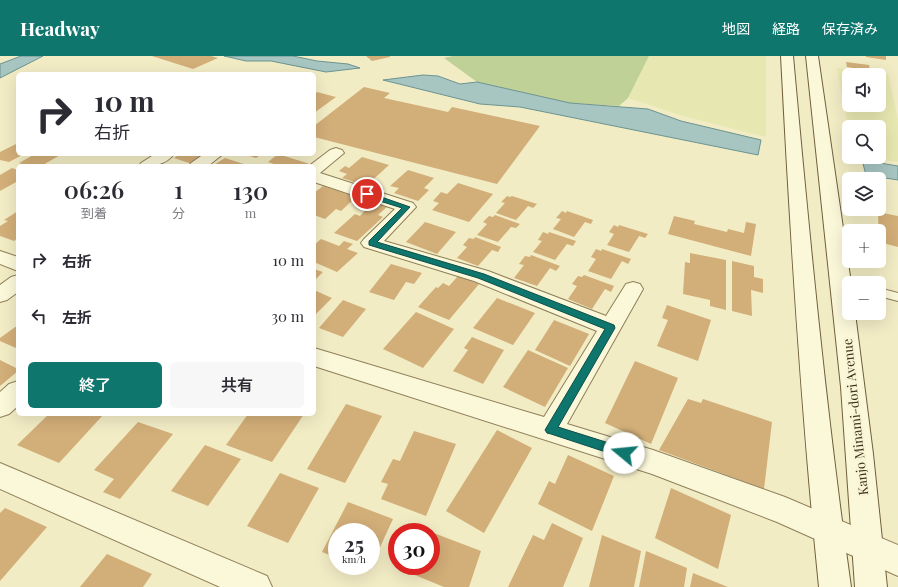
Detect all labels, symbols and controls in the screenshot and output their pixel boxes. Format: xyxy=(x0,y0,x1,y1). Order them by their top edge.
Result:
text: Headway xyxy=(20,15,100,41)
text: 地図 xyxy=(722,19,750,38)
text: 経路 xyxy=(772,19,800,38)
text: 保存済み xyxy=(822,19,878,38)
map controls xyxy=(842,68,886,320)
button: sound xyxy=(842,68,886,112)
text: 10 m xyxy=(94,82,155,119)
icon: right xyxy=(28,88,80,140)
text: 右折 xyxy=(94,120,130,144)
button: search xyxy=(842,120,886,164)
button: layers xyxy=(842,172,886,216)
text: 06:26 xyxy=(64,173,124,205)
text: 1 xyxy=(174,173,183,205)
text: 130 xyxy=(233,174,268,206)
pin xyxy=(350,177,384,211)
icon: arrive xyxy=(356,183,378,205)
text: 到着 xyxy=(81,204,107,221)
text: 分 xyxy=(172,204,185,221)
text: m xyxy=(245,204,256,221)
button: + xyxy=(842,224,886,268)
icon: right xyxy=(28,249,50,271)
text: 10 m xyxy=(272,250,304,270)
text: 右折 xyxy=(62,251,92,271)
button: − xyxy=(842,276,886,320)
icon: left xyxy=(28,305,50,327)
text: 30 m xyxy=(271,306,304,326)
text: 左折 xyxy=(62,307,92,327)
street label: Kanjo Minami-dori Avenue xyxy=(838,337,871,496)
button: 終了 xyxy=(28,362,162,408)
button: 共有 xyxy=(170,362,304,408)
position arrow xyxy=(603,432,645,474)
speed limit sign: 30 xyxy=(388,523,440,575)
text: 25 xyxy=(344,530,364,557)
text: km/h xyxy=(342,552,366,566)

